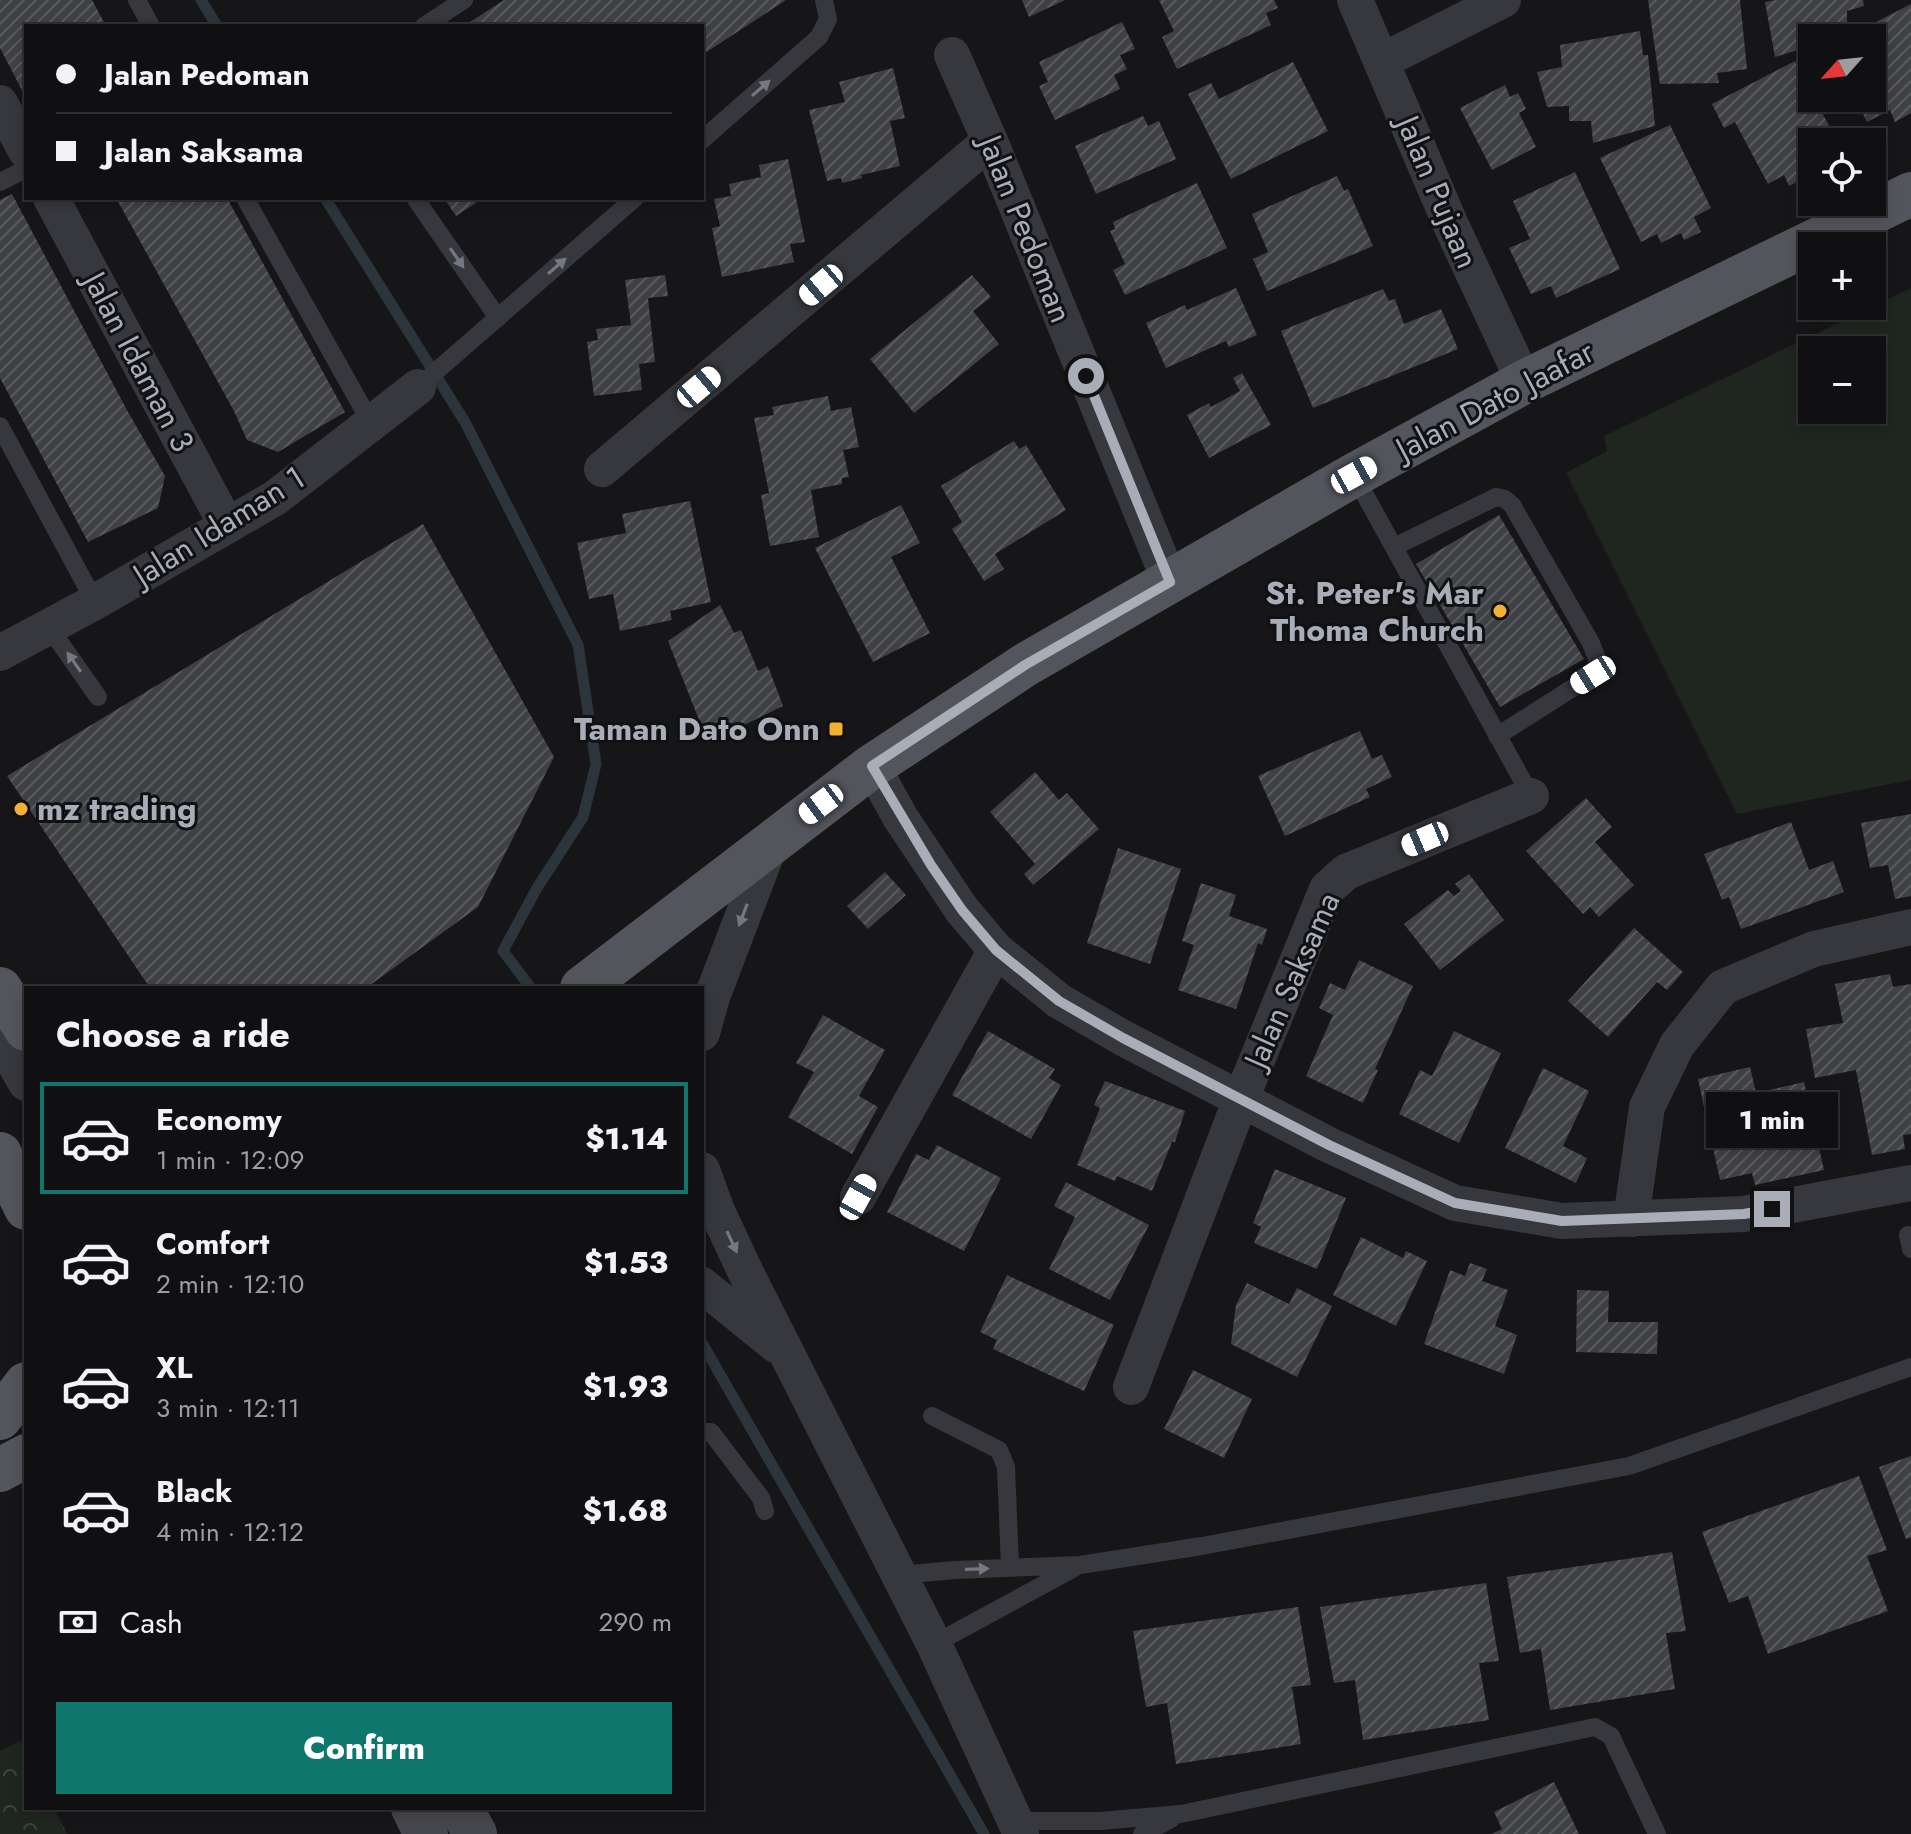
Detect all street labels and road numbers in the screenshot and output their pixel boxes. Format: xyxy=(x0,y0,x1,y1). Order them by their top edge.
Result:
street label: Jalan Pujaan xyxy=(1384,105,1491,275)
street label: Jalan Pedoman xyxy=(966,125,1084,329)
street label: Jalan Idaman 3 xyxy=(70,260,206,460)
street label: Jalan Dato Jaafar xyxy=(1384,328,1602,473)
street label: Jalan Idaman 1 xyxy=(121,455,314,599)
street label: Jalan Saksama xyxy=(1231,885,1351,1079)

